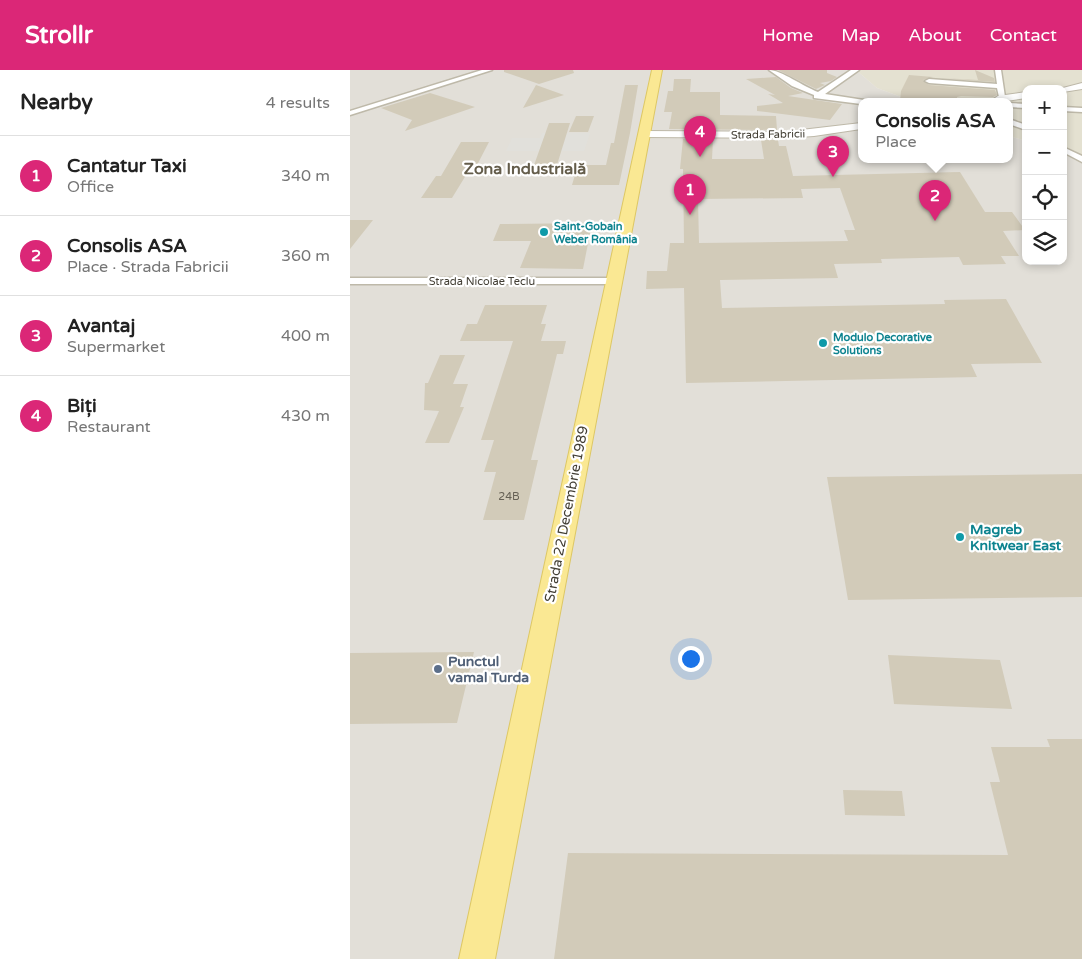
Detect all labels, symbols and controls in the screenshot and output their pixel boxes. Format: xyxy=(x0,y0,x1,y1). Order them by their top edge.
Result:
text: Strollr xyxy=(25,21,93,50)
text: Home xyxy=(762,24,813,46)
text: Map xyxy=(841,24,880,46)
text: About xyxy=(908,24,962,46)
text: Contact xyxy=(990,24,1057,46)
map controls xyxy=(1022,85,1067,265)
button: + xyxy=(1022,85,1067,130)
text: Nearby xyxy=(20,90,93,115)
text: 4 results xyxy=(266,93,330,113)
popup xyxy=(858,98,1013,163)
text: Consolis ASA xyxy=(875,110,996,132)
pin: 4 xyxy=(684,116,716,157)
street label: Strada Fabricii xyxy=(731,127,805,142)
button: − xyxy=(1022,130,1067,175)
text: Place xyxy=(875,132,917,152)
pin: 3 xyxy=(817,136,849,177)
text: Cantatur Taxi xyxy=(67,155,187,177)
district label: Zona Industrială xyxy=(464,159,586,179)
text: 1 xyxy=(31,166,41,186)
text: 340 m xyxy=(281,166,330,186)
pin: 1 xyxy=(674,174,706,215)
button: locate xyxy=(1022,175,1067,220)
text: Office xyxy=(67,177,114,197)
pin: 2 xyxy=(919,180,951,221)
place label: Saint-Gobain Weber România xyxy=(554,220,638,246)
button: layers xyxy=(1022,220,1067,265)
marker: Saint-Gobain Weber România xyxy=(538,226,550,238)
text: Consolis ASA xyxy=(67,235,187,257)
text: 2 xyxy=(31,246,41,266)
text: 360 m xyxy=(281,246,330,266)
text: Place · Strada Fabricii xyxy=(67,257,229,277)
street label: Strada Nicolae Teclu xyxy=(429,275,535,288)
text: Avantaj xyxy=(67,315,135,337)
text: 3 xyxy=(31,326,41,346)
text: 400 m xyxy=(281,326,330,346)
place label: Modulo Decorative Solutions xyxy=(833,331,933,357)
text: Supermarket xyxy=(67,337,165,357)
marker: Modulo Decorative Solutions xyxy=(817,337,829,349)
text: Biți xyxy=(67,395,97,417)
text: 4 xyxy=(31,406,41,426)
text: 430 m xyxy=(281,406,330,426)
text: Restaurant xyxy=(67,417,151,437)
street label: Strada 22 Decembrie 1989 xyxy=(541,425,592,604)
house number: 24B xyxy=(498,490,520,503)
place label: Magreb Knitwear East xyxy=(970,521,1062,554)
marker: Magreb Knitwear East xyxy=(954,531,966,543)
your location xyxy=(678,646,704,672)
place label: Punctul vamal Turda xyxy=(448,653,529,686)
marker: Punctul vamal Turda xyxy=(432,663,444,675)

